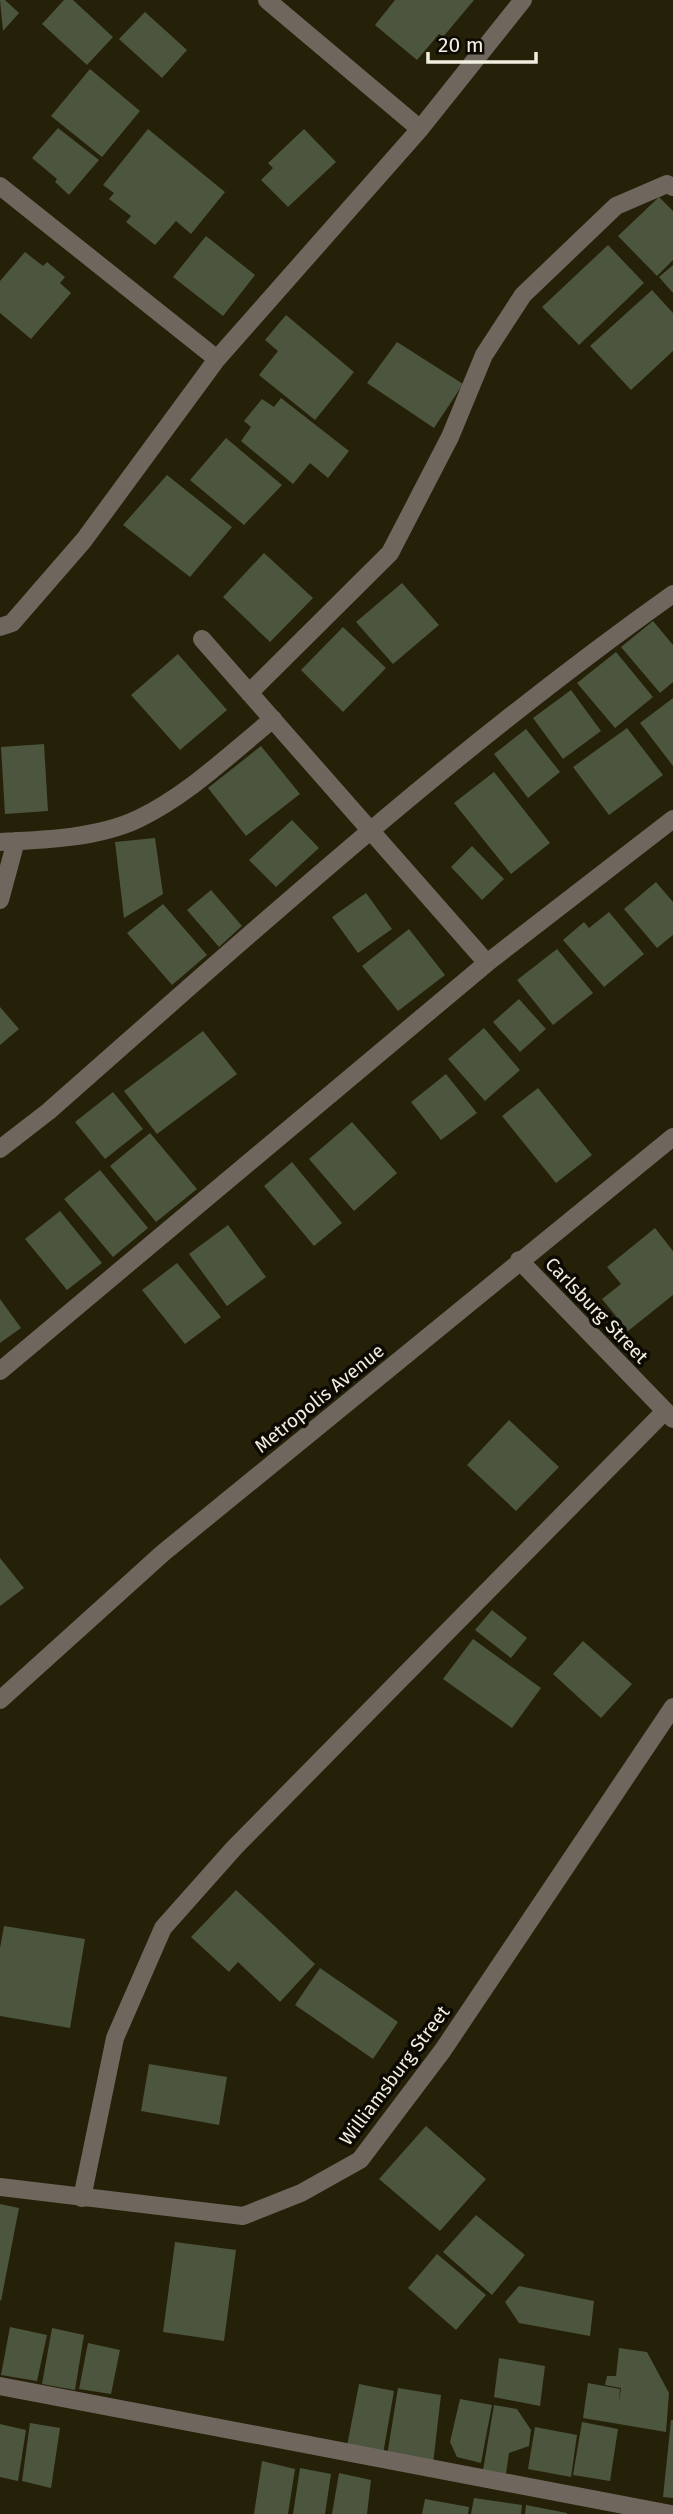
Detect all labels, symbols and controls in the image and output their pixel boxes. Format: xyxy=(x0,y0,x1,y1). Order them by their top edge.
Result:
scale bar xyxy=(428,21,536,65)
text: 20 m xyxy=(438,32,484,58)
street label: Carlsburg Street xyxy=(540,1253,653,1368)
street label: Metropolis Avenue xyxy=(250,1339,389,1458)
street label: Williamsburg Street xyxy=(334,2001,454,2150)

